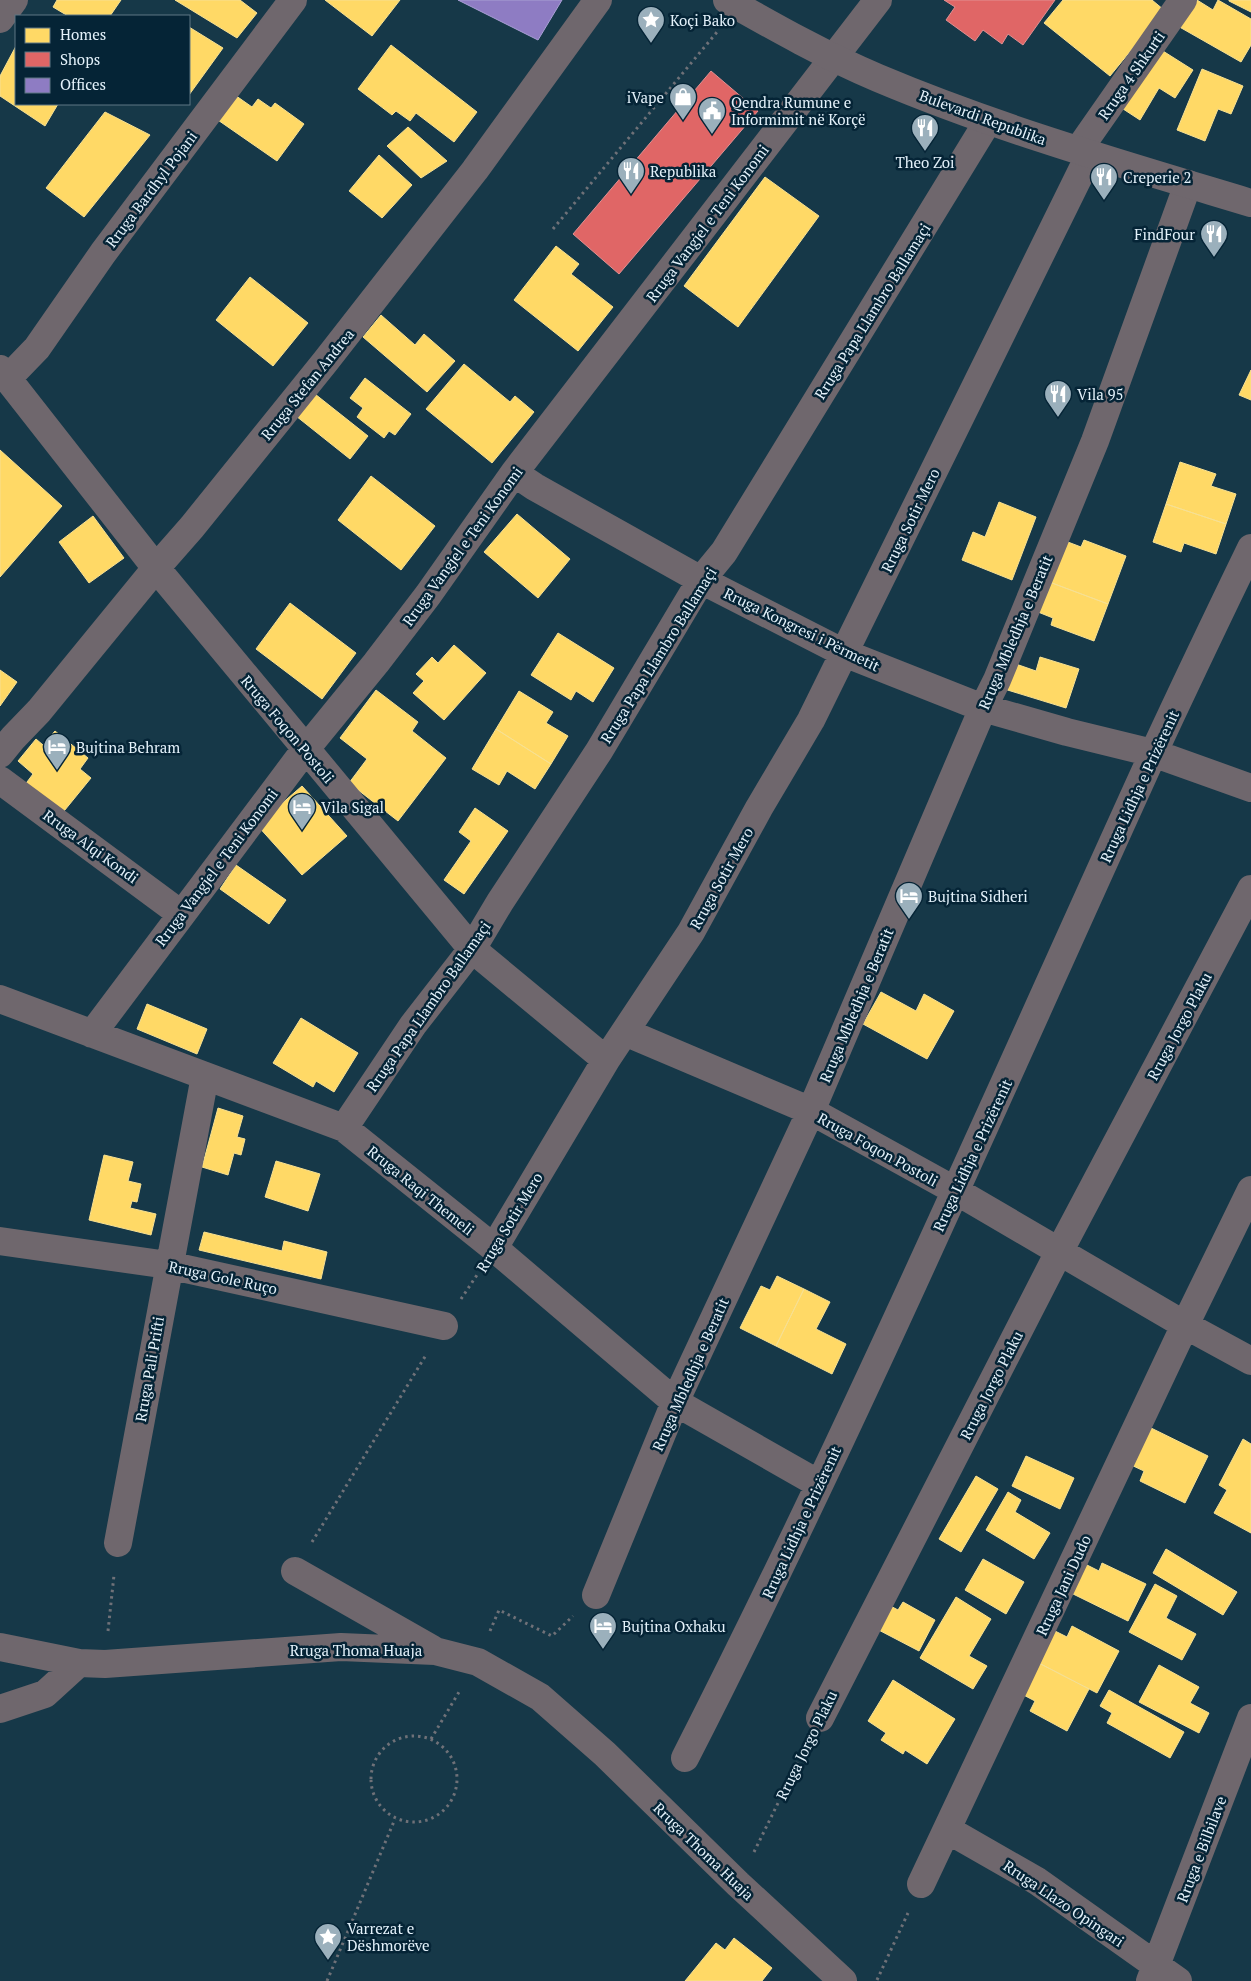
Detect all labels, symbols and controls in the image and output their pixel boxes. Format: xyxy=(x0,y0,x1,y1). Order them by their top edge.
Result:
place icon: Koçi Bako xyxy=(636,5,666,44)
place label: Koçi Bako xyxy=(670,10,735,30)
legend xyxy=(15,15,190,105)
text: Homes xyxy=(60,24,106,44)
street label: Rruga 4 Shkurti xyxy=(1093,27,1169,123)
text: Shops xyxy=(60,49,100,69)
text: Offices xyxy=(60,74,106,94)
shop icon: iVape xyxy=(668,82,698,121)
street label: Bulevardi Republika xyxy=(917,85,1050,149)
place label: iVape xyxy=(627,87,664,107)
place label: Qendra Rumune e Informimit në Korçë xyxy=(731,92,866,129)
public building icon: Qendra Rumune e Informimit në Korçë xyxy=(697,96,727,135)
restaurant icon: Theo Zoi xyxy=(910,113,940,152)
street label: Rruga Bardhyl Pojani xyxy=(101,127,201,251)
street label: Rruga Vangjel e Teni Konomi xyxy=(641,140,773,306)
place label: Theo Zoi xyxy=(895,152,955,172)
restaurant icon: Republika xyxy=(616,156,646,195)
place label: Republika xyxy=(650,161,717,181)
restaurant icon: Creperie 2 xyxy=(1089,162,1119,201)
place label: Creperie 2 xyxy=(1123,167,1191,187)
street label: Rruga Papa Llambro Ballamaçi xyxy=(810,219,934,403)
restaurant icon: FindFour xyxy=(1199,219,1229,258)
place label: FindFour xyxy=(1134,224,1195,244)
street label: Rruga Stefan Andrea xyxy=(256,324,358,444)
restaurant icon: Vila 95 xyxy=(1043,379,1073,418)
place label: Vila 95 xyxy=(1077,384,1124,404)
street label: Rruga Vangjel e Teni Konomi xyxy=(397,462,527,630)
street label: Rruga Sotir Mero xyxy=(876,465,944,575)
street label: Rruga Mbledhja e Beratit xyxy=(973,551,1057,712)
street label: Rruga Papa Llambro Ballamaçi xyxy=(596,563,720,747)
street label: Rruga Kongresi i Përmetit xyxy=(721,582,884,676)
street label: Rruga Foqon Postoli xyxy=(237,671,339,787)
street label: Rruga Lidhja e Prizërenit xyxy=(1095,706,1183,865)
hotel icon: Bujtina Behram xyxy=(42,732,72,771)
place label: Bujtina Behram xyxy=(76,737,180,757)
street label: Rruga Vangjel e Teni Konomi xyxy=(150,784,282,950)
hotel icon: Vila Sigal xyxy=(287,792,317,831)
place label: Vila Sigal xyxy=(321,797,384,817)
street label: Rruga Alqi Kondi xyxy=(39,805,143,887)
street label: Rruga Sotir Mero xyxy=(685,824,757,932)
hotel icon: Bujtina Sidheri xyxy=(894,881,924,920)
place label: Bujtina Sidheri xyxy=(928,886,1028,906)
street label: Rruga Papa Llambro Ballamaçi xyxy=(361,917,495,1095)
street label: Rruga Mbledhja e Beratit xyxy=(814,924,898,1085)
street label: Rruga Jorgo Plaku xyxy=(1142,968,1216,1083)
street label: Rruga Lidhja e Prizërenit xyxy=(928,1075,1016,1234)
street label: Rruga Foqon Postoli xyxy=(814,1108,942,1190)
street label: Rruga Raqi Themeli xyxy=(364,1141,478,1239)
street label: Rruga Sotir Mero xyxy=(471,1168,547,1276)
street label: Rruga Gole Ruço xyxy=(167,1256,279,1298)
street label: Rruga Mbledhja e Beratit xyxy=(647,1294,733,1454)
street label: Rruga Pali Prifti xyxy=(130,1315,168,1423)
street label: Rruga Jorgo Plaku xyxy=(955,1327,1027,1443)
street label: Rruga Lidhja e Prizërenit xyxy=(757,1442,845,1601)
street label: Rruga Jani Dudo xyxy=(1031,1532,1095,1638)
hotel icon: Bujtina Oxhaku xyxy=(588,1611,618,1650)
place label: Bujtina Oxhaku xyxy=(622,1616,726,1636)
street label: Rruga Thoma Huaja xyxy=(290,1640,423,1660)
street label: Rruga Jorgo Plaku xyxy=(771,1687,841,1803)
street label: Rruga e Bilbilave xyxy=(1172,1793,1230,1905)
street label: Rruga Thoma Huaja xyxy=(649,1798,759,1905)
street label: Rruga Llazo Opingari xyxy=(1000,1855,1128,1951)
place label: Varrezat e Dëshmorëve xyxy=(347,1918,430,1955)
place icon: Varrezat e Dëshmorëve xyxy=(313,1922,343,1961)

